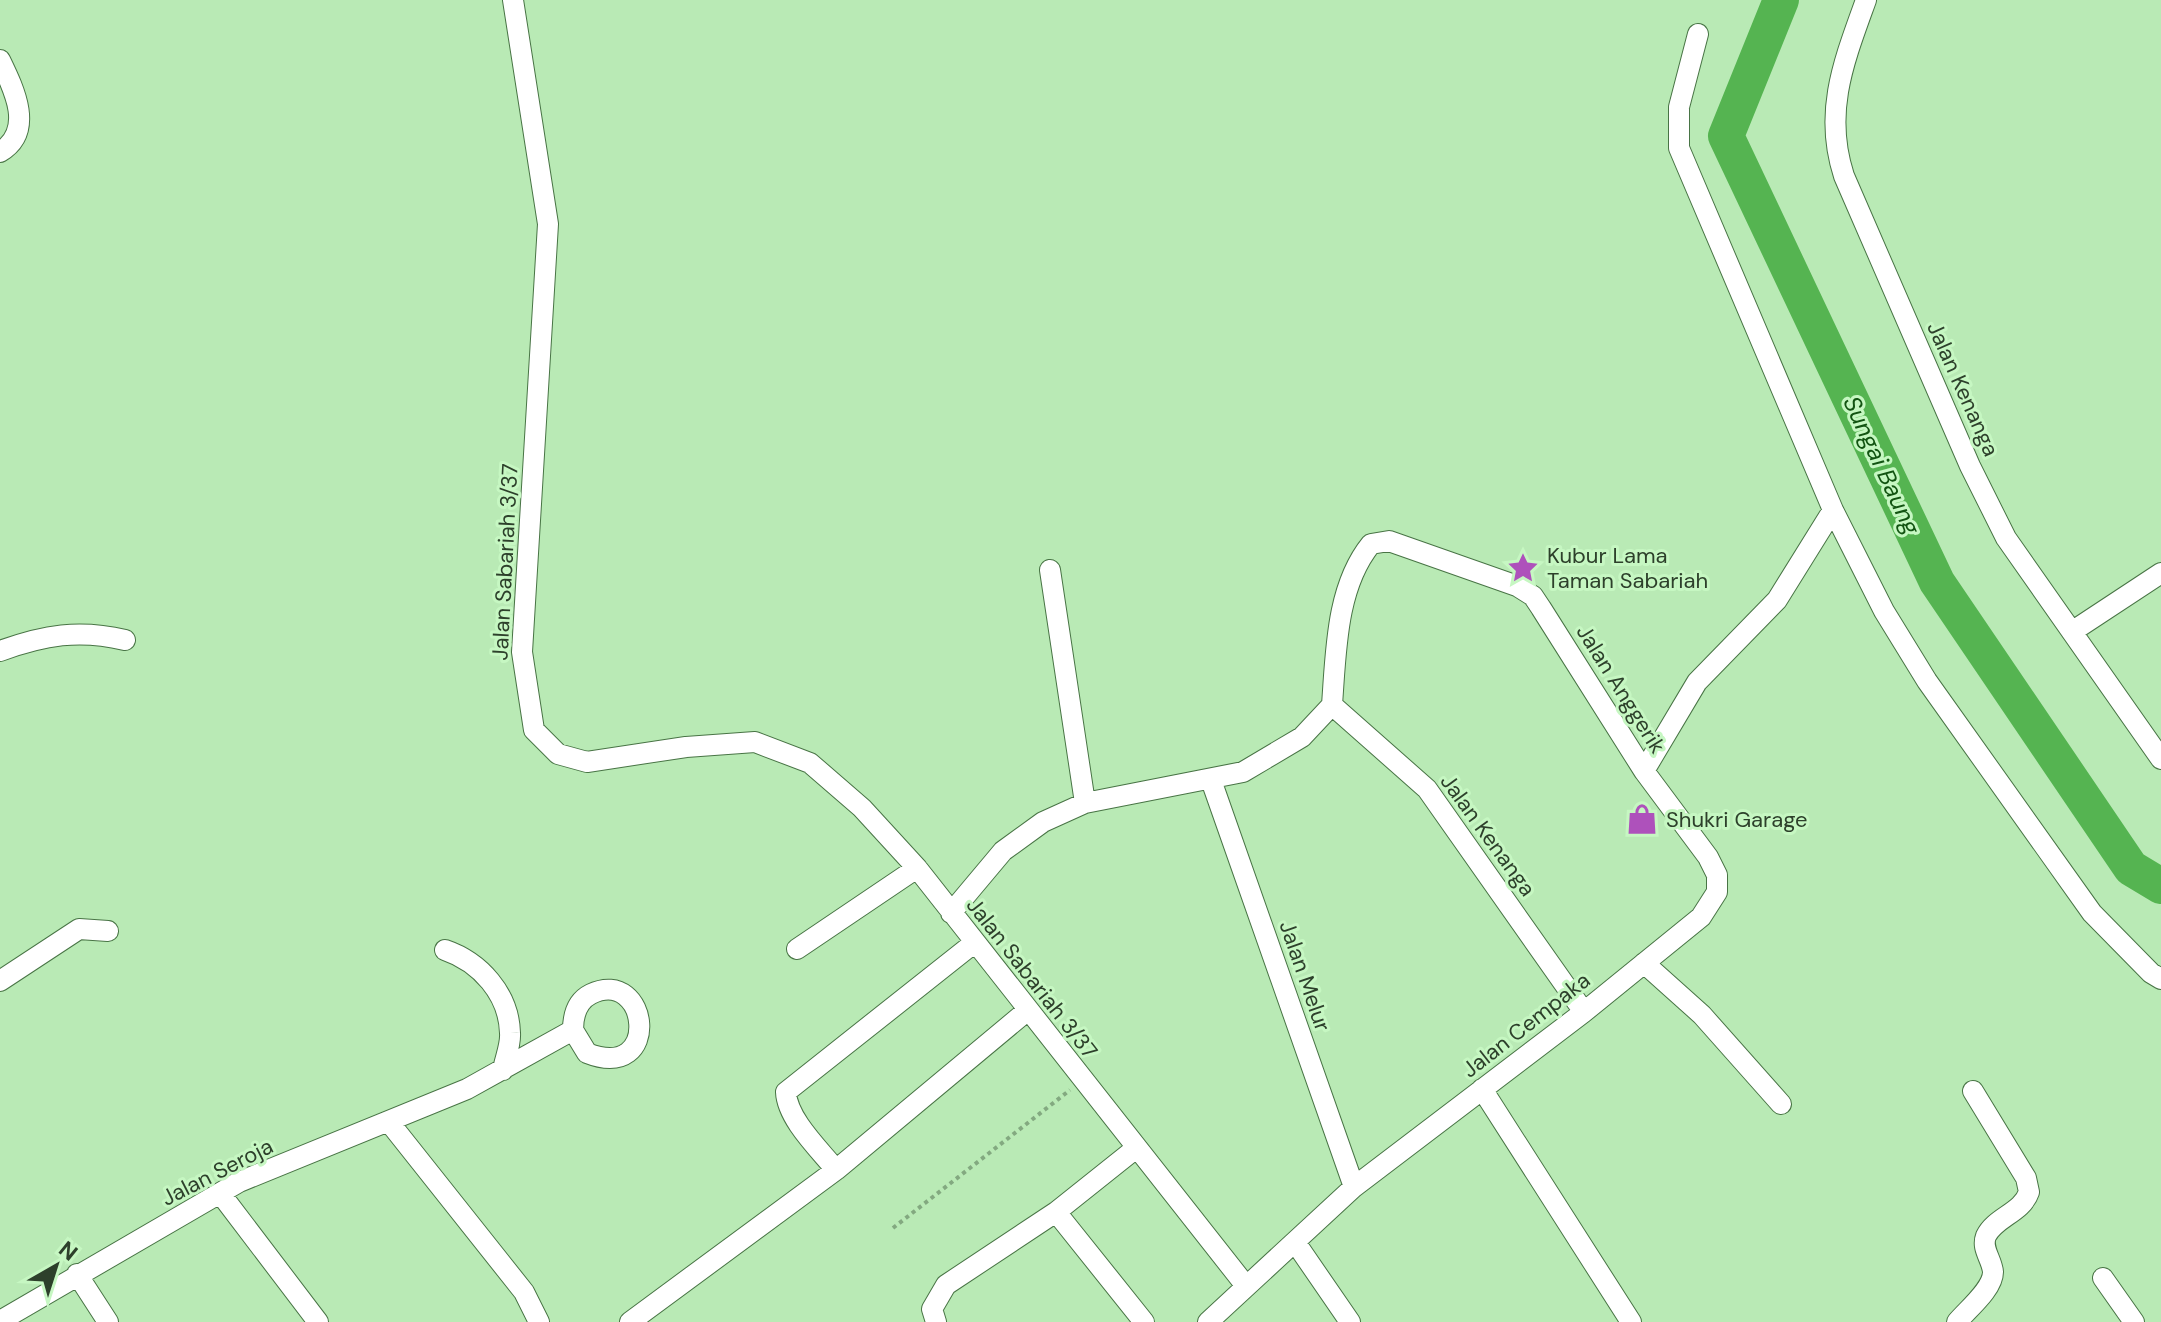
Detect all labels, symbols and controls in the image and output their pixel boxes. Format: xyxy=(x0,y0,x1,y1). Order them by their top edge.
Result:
street label: Jalan Kenanga xyxy=(1920,317,2006,461)
water label: Sungai Baung xyxy=(1836,391,1928,540)
street label: Jalan Sabariah 3/37 xyxy=(485,463,525,661)
place label: Kubur Lama Taman Sabariah xyxy=(1547,541,1708,595)
place icon: Kubur Lama Taman Sabariah xyxy=(1506,551,1540,585)
street label: Jalan Anggerik xyxy=(1570,619,1672,759)
street label: Jalan Kenanga xyxy=(1434,768,1542,902)
shop icon: Shukri Garage xyxy=(1625,802,1659,836)
place label: Shukri Garage xyxy=(1666,805,1807,834)
street label: Jalan Sabariah 3/37 xyxy=(960,892,1104,1064)
street label: Jalan Melur xyxy=(1273,917,1337,1035)
street label: Jalan Cempaka xyxy=(1456,966,1596,1084)
street label: Jalan Seroja xyxy=(156,1131,278,1213)
north arrow xyxy=(16,1226,96,1306)
text: N xyxy=(53,1235,84,1267)

